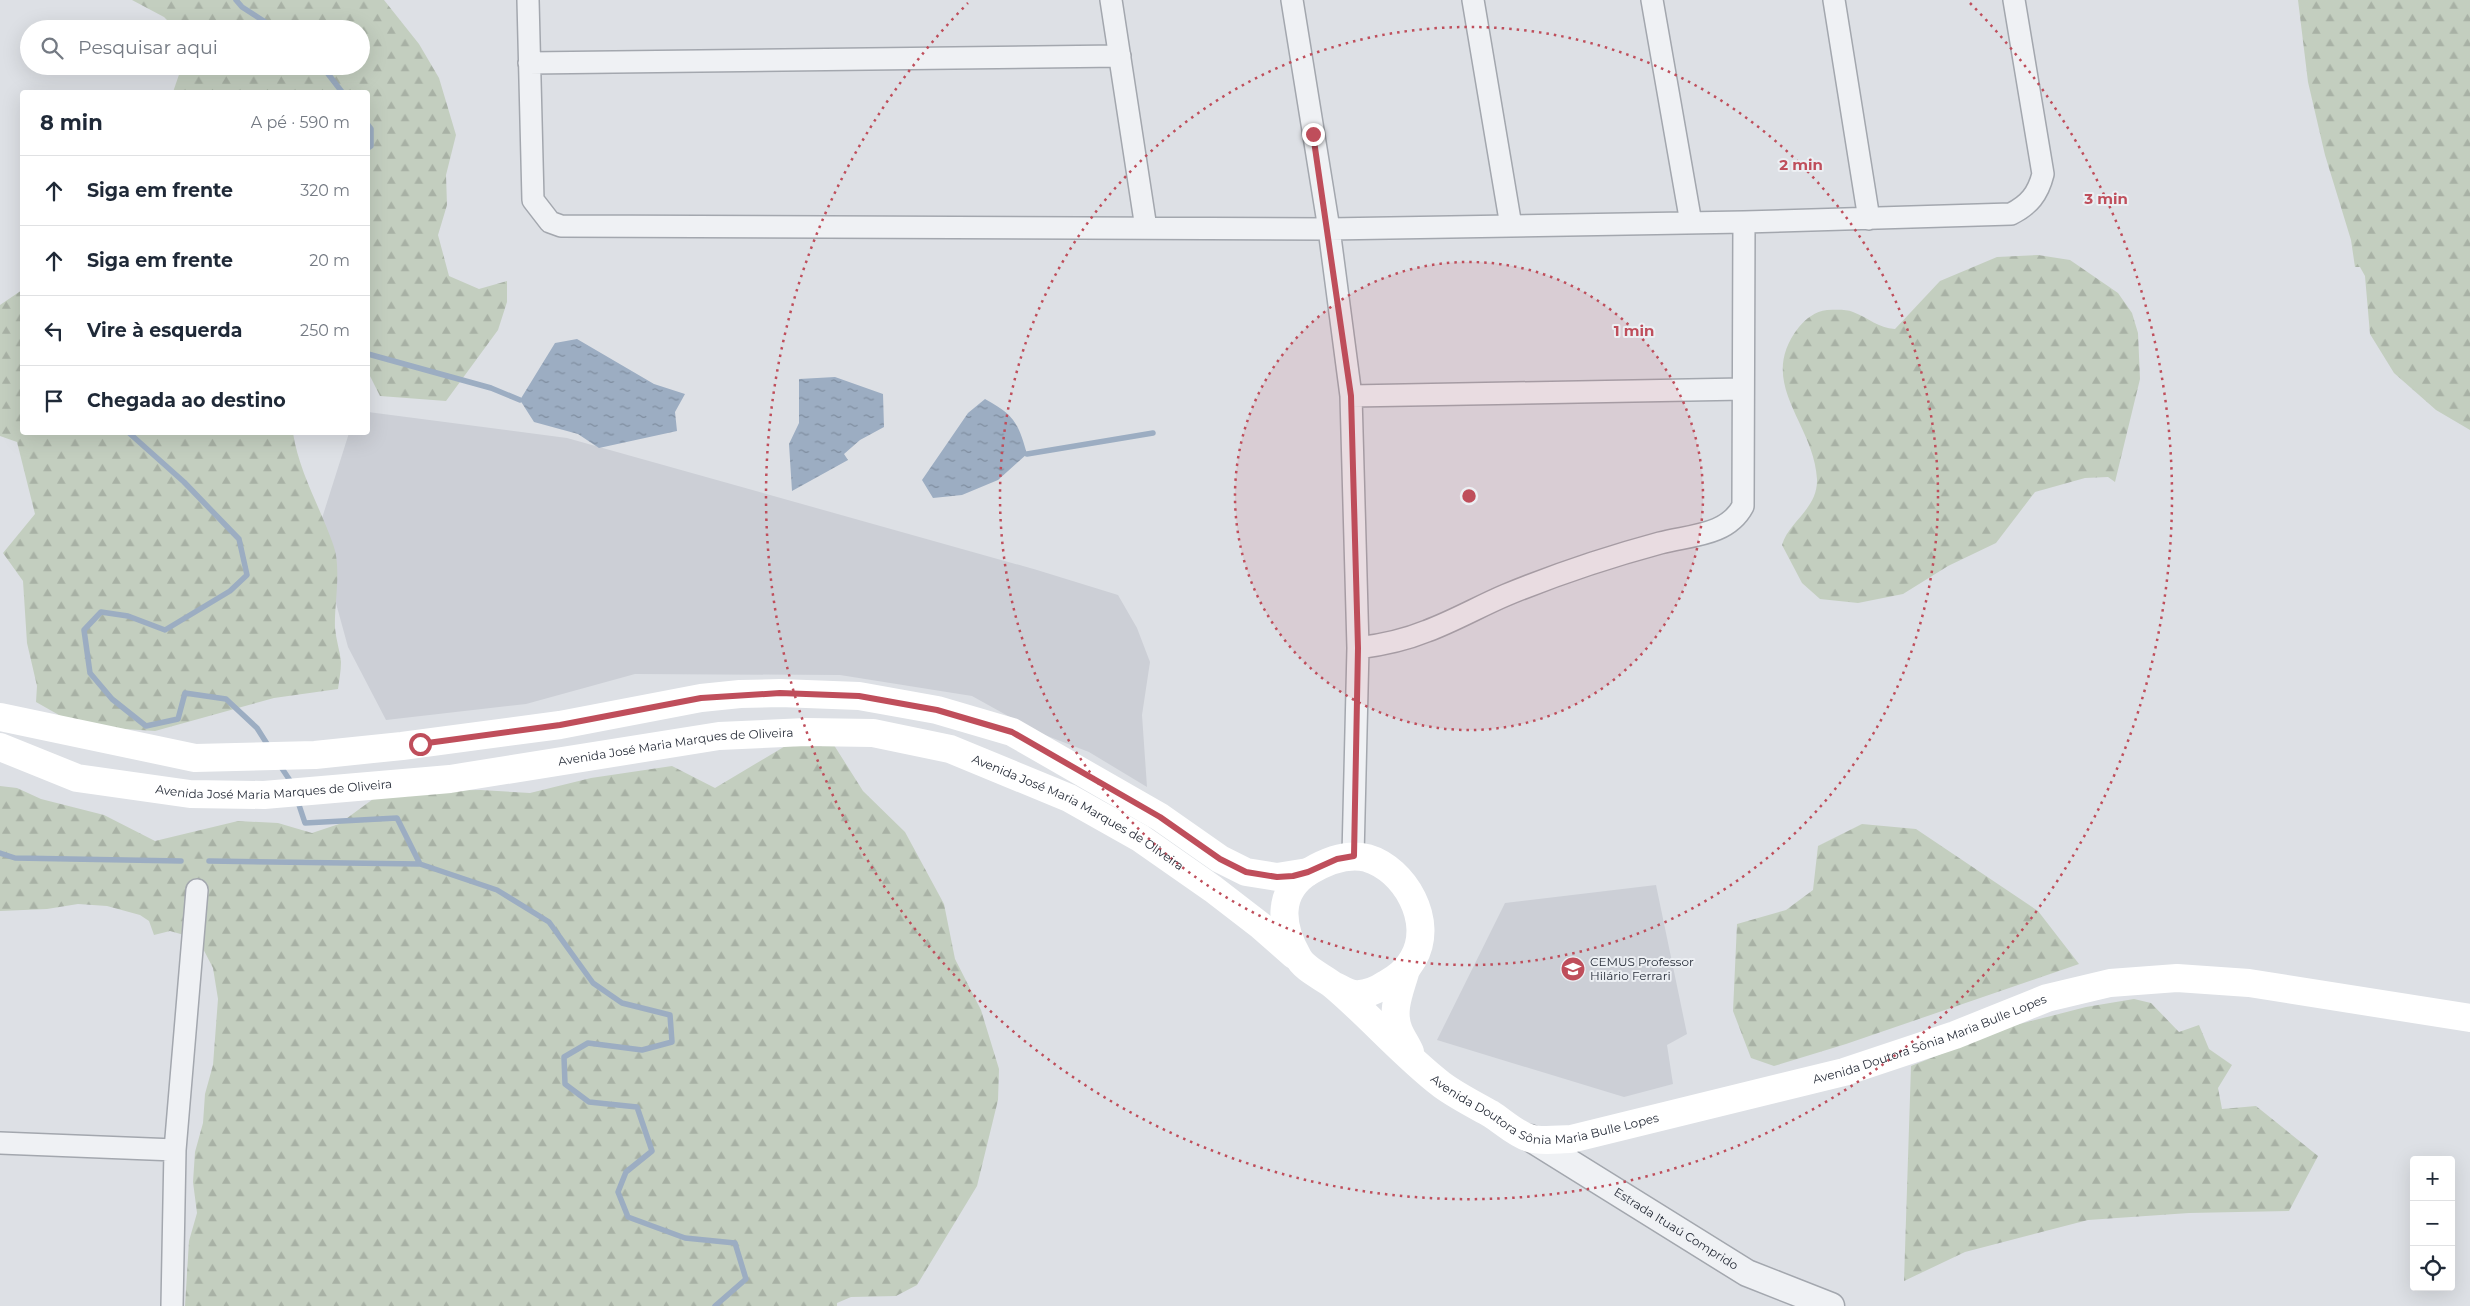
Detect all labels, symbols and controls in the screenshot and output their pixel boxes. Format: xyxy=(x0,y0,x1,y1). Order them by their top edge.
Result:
search box xyxy=(20,20,370,75)
icon: search xyxy=(38,34,66,62)
text: Pesquisar aqui xyxy=(78,36,218,59)
text: 8 min xyxy=(40,110,103,135)
text: A pé · 590 m xyxy=(251,113,350,132)
route end xyxy=(1302,123,1325,146)
text: 2 min xyxy=(1779,155,1823,174)
icon: ahead xyxy=(40,177,68,205)
text: Siga em frente xyxy=(87,179,233,202)
text: 320 m xyxy=(300,181,350,200)
text: 3 min xyxy=(2083,189,2128,208)
icon: ahead xyxy=(40,247,68,275)
text: Siga em frente xyxy=(87,249,233,272)
text: 20 m xyxy=(309,251,350,270)
icon: left xyxy=(40,317,68,345)
text: Vire à esquerda xyxy=(87,319,242,342)
text: 250 m xyxy=(300,321,350,340)
text: 1 min xyxy=(1614,321,1654,340)
icon: arrive xyxy=(40,387,68,415)
text: Chegada ao destino xyxy=(87,389,286,412)
centre of rings xyxy=(1460,487,1478,505)
street label: Avenida José Maria Marques de Oliveira xyxy=(557,725,794,769)
route start xyxy=(409,733,432,756)
street label: Avenida José Maria Marques de Oliveira xyxy=(970,751,1187,873)
street label: Avenida José Maria Marques de Oliveira xyxy=(155,776,393,802)
place label: CEMUS Professor Hilário Ferrari xyxy=(1590,954,1694,983)
school or university icon: CEMUS Professor Hilário Ferrari xyxy=(1560,956,1586,982)
street label: Avenida Doutora Sônia Maria Bulle Lopes xyxy=(1811,991,2049,1086)
street label: Avenida Doutora Sônia Maria Bulle Lopes xyxy=(1428,1071,1660,1147)
map controls xyxy=(2410,1156,2455,1291)
button: + xyxy=(2410,1156,2455,1201)
street label: Estrada Ituaú Comprido xyxy=(1611,1184,1741,1273)
button: − xyxy=(2410,1201,2455,1246)
button: locate xyxy=(2410,1246,2455,1291)

